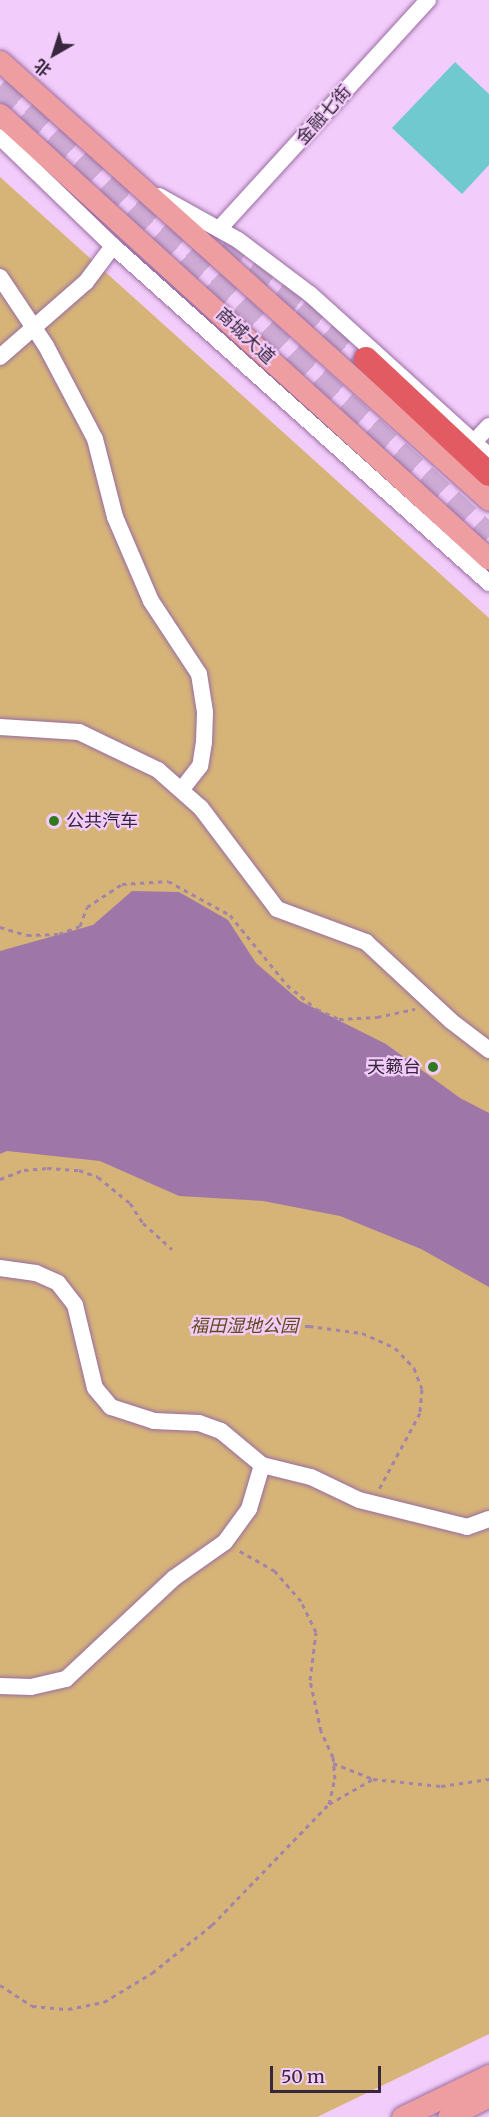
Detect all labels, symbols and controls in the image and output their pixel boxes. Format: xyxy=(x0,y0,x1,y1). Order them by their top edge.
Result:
north arrow xyxy=(24,24,84,84)
text: 北 xyxy=(30,55,55,81)
street label: 金融七街 xyxy=(292,81,356,149)
street label: 商城大道 xyxy=(211,304,279,368)
place label: 公共汽车 xyxy=(66,810,138,832)
marker: 公共汽车 xyxy=(47,814,61,828)
place label: 天籁台 xyxy=(367,1056,421,1078)
marker: 天籁台 xyxy=(426,1060,440,1074)
park label: 福田湿地公园 xyxy=(190,1315,298,1337)
scale bar xyxy=(273,2054,384,2092)
text: 50 m xyxy=(281,2065,325,2088)

